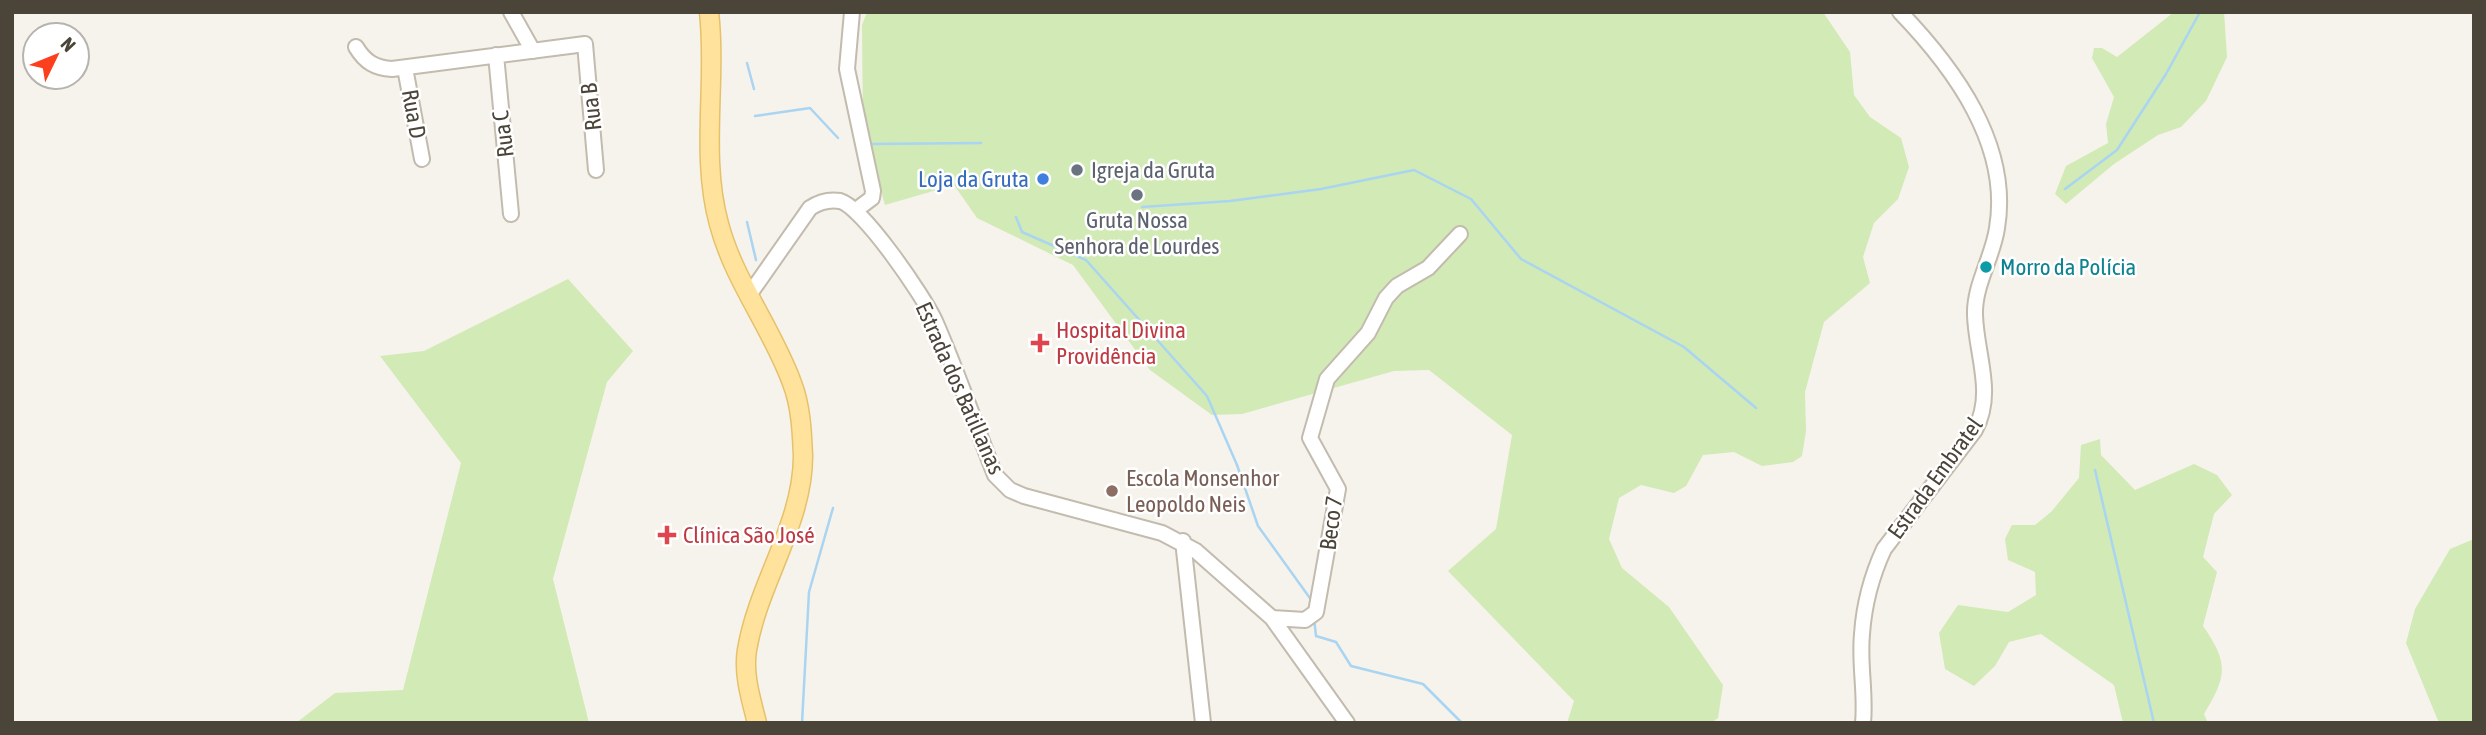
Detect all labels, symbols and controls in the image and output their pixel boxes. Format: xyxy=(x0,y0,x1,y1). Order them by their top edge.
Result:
north arrow xyxy=(21,21,91,91)
text: N xyxy=(57,33,80,56)
street label: Rua B xyxy=(576,82,606,132)
street label: Rua D xyxy=(397,87,431,141)
street label: Rua C xyxy=(487,109,519,159)
place label: Igreja da Gruta xyxy=(1091,157,1215,183)
marker: Igreja da Gruta xyxy=(1069,162,1085,178)
place label: Loja da Gruta xyxy=(918,166,1029,192)
marker: Loja da Gruta xyxy=(1035,171,1051,187)
marker: Gruta Nossa Senhora de Lourdes xyxy=(1129,187,1145,203)
place label: Gruta Nossa Senhora de Lourdes xyxy=(1055,207,1219,259)
place label: Morro da Polícia xyxy=(2000,254,2136,280)
marker: Morro da Polícia xyxy=(1978,259,1994,275)
street label: Estrada dos Batillanas xyxy=(910,298,1010,478)
place label: Hospital Divina Providência xyxy=(1056,317,1186,369)
marker: Hospital Divina Providência xyxy=(1030,333,1050,353)
street label: Estrada Embratel xyxy=(1882,412,1988,544)
place label: Escola Monsenhor Leopoldo Neis xyxy=(1126,465,1280,517)
marker: Escola Monsenhor Leopoldo Neis xyxy=(1104,483,1120,499)
street label: Beco 7 xyxy=(1315,494,1347,552)
place label: Clínica São José xyxy=(683,522,815,548)
marker: Clínica São José xyxy=(657,525,677,545)

